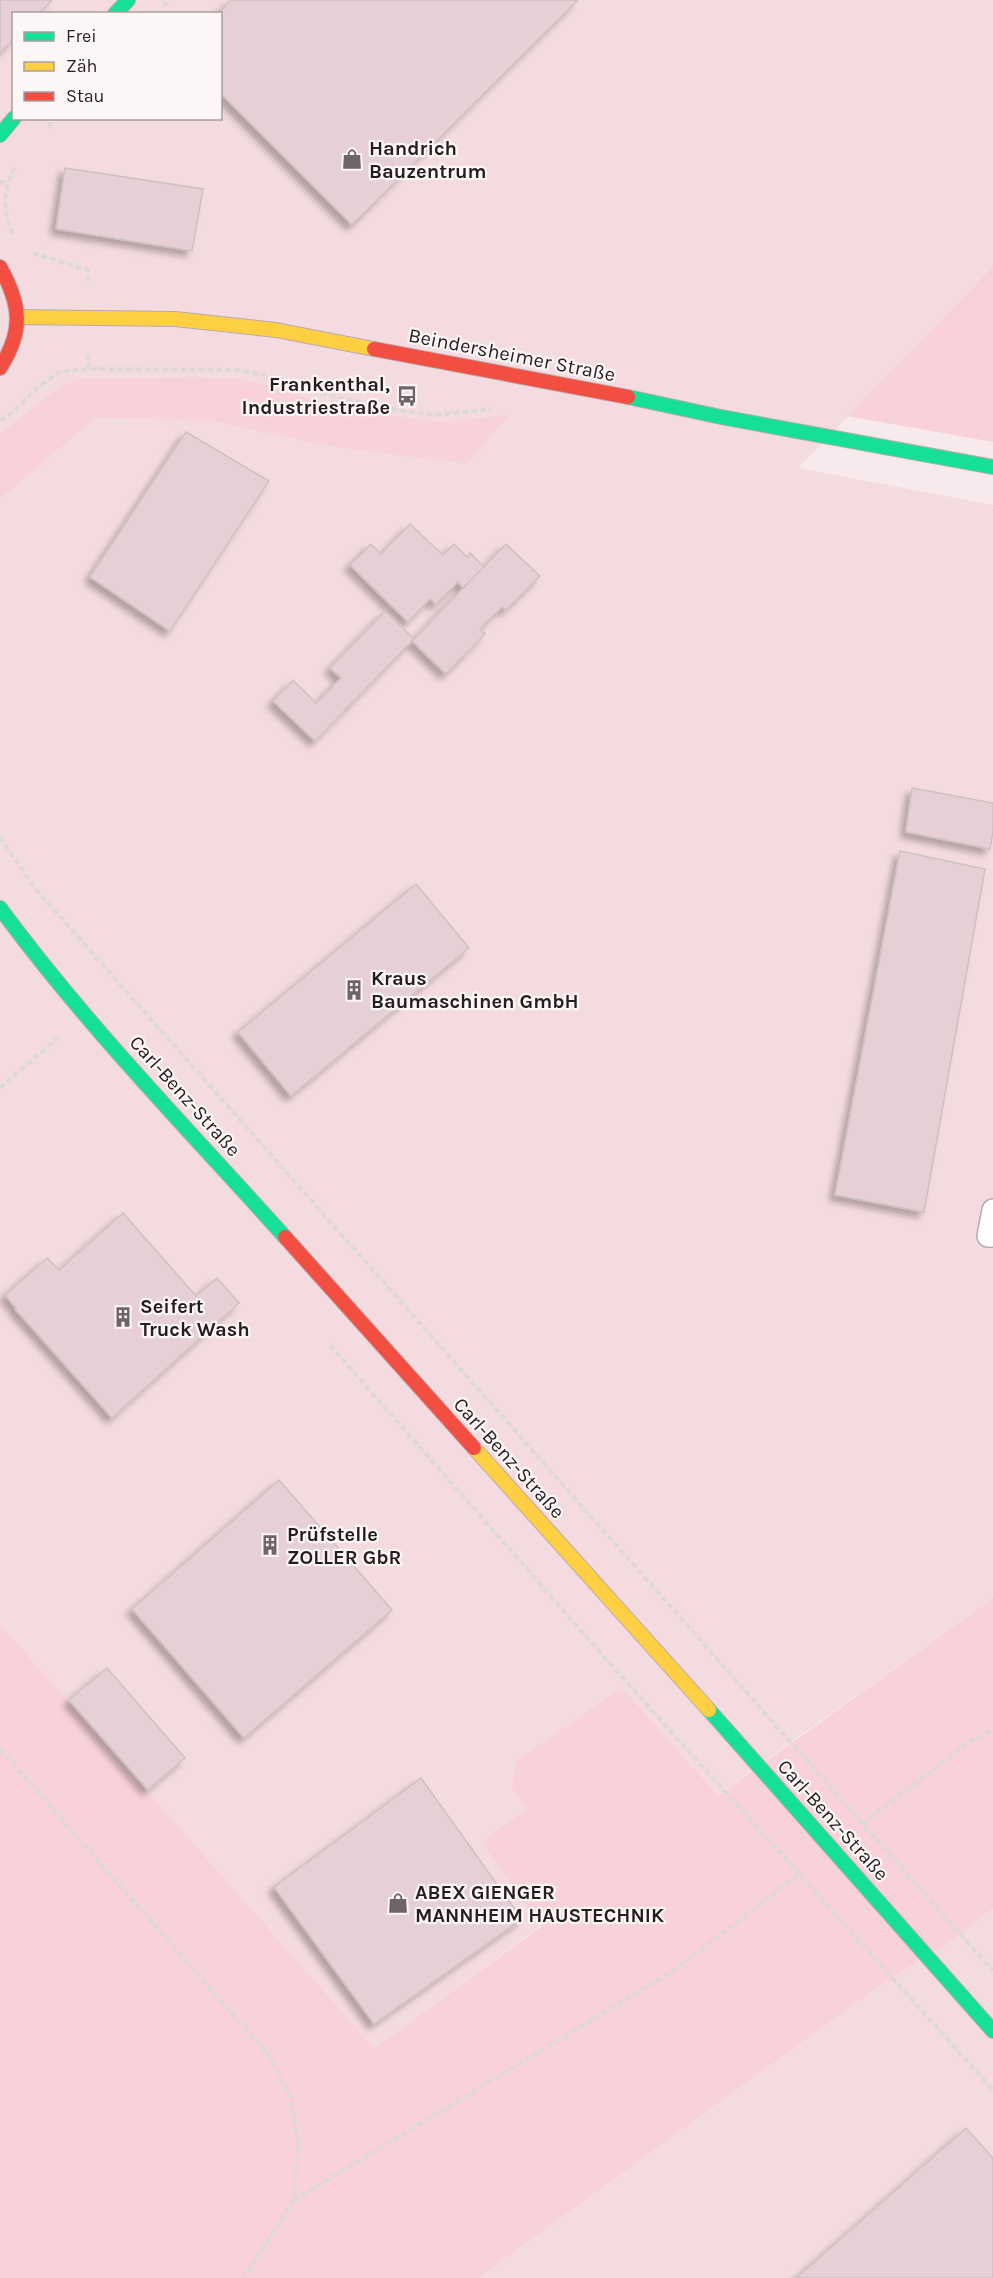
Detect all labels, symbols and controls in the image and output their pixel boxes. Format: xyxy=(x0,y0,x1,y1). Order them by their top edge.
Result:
legend xyxy=(12,12,222,120)
text: Frei xyxy=(66,25,97,47)
text: Zäh xyxy=(66,55,97,77)
text: Stau xyxy=(66,85,104,107)
place label: Handrich Bauzentrum xyxy=(369,137,486,183)
shop icon: Handrich Bauzentrum xyxy=(340,147,364,171)
street label: Beindersheimer Straße xyxy=(407,324,617,386)
place label: Frankenthal, Industriestraße xyxy=(242,373,390,419)
bus stop icon: Frankenthal, Industriestraße xyxy=(395,384,419,408)
place label: Kraus Baumaschinen GmbH xyxy=(371,967,579,1013)
building icon: Kraus Baumaschinen GmbH xyxy=(342,978,366,1002)
street label: Carl-Benz-Straße xyxy=(125,1031,245,1161)
place label: Seifert Truck Wash xyxy=(140,1295,250,1341)
building icon: Seifert Truck Wash xyxy=(111,1305,135,1329)
street label: Carl-Benz-Straße xyxy=(449,1393,569,1523)
place label: Prüfstelle ZOLLER GbR xyxy=(287,1523,401,1569)
building icon: Prüfstelle ZOLLER GbR xyxy=(258,1533,282,1557)
street label: Carl-Benz-Straße xyxy=(773,1755,893,1885)
place label: ABEX GIENGER MANNHEIM HAUSTECHNIK xyxy=(415,1881,664,1927)
shop icon: ABEX GIENGER MANNHEIM HAUSTECHNIK xyxy=(386,1891,410,1915)

